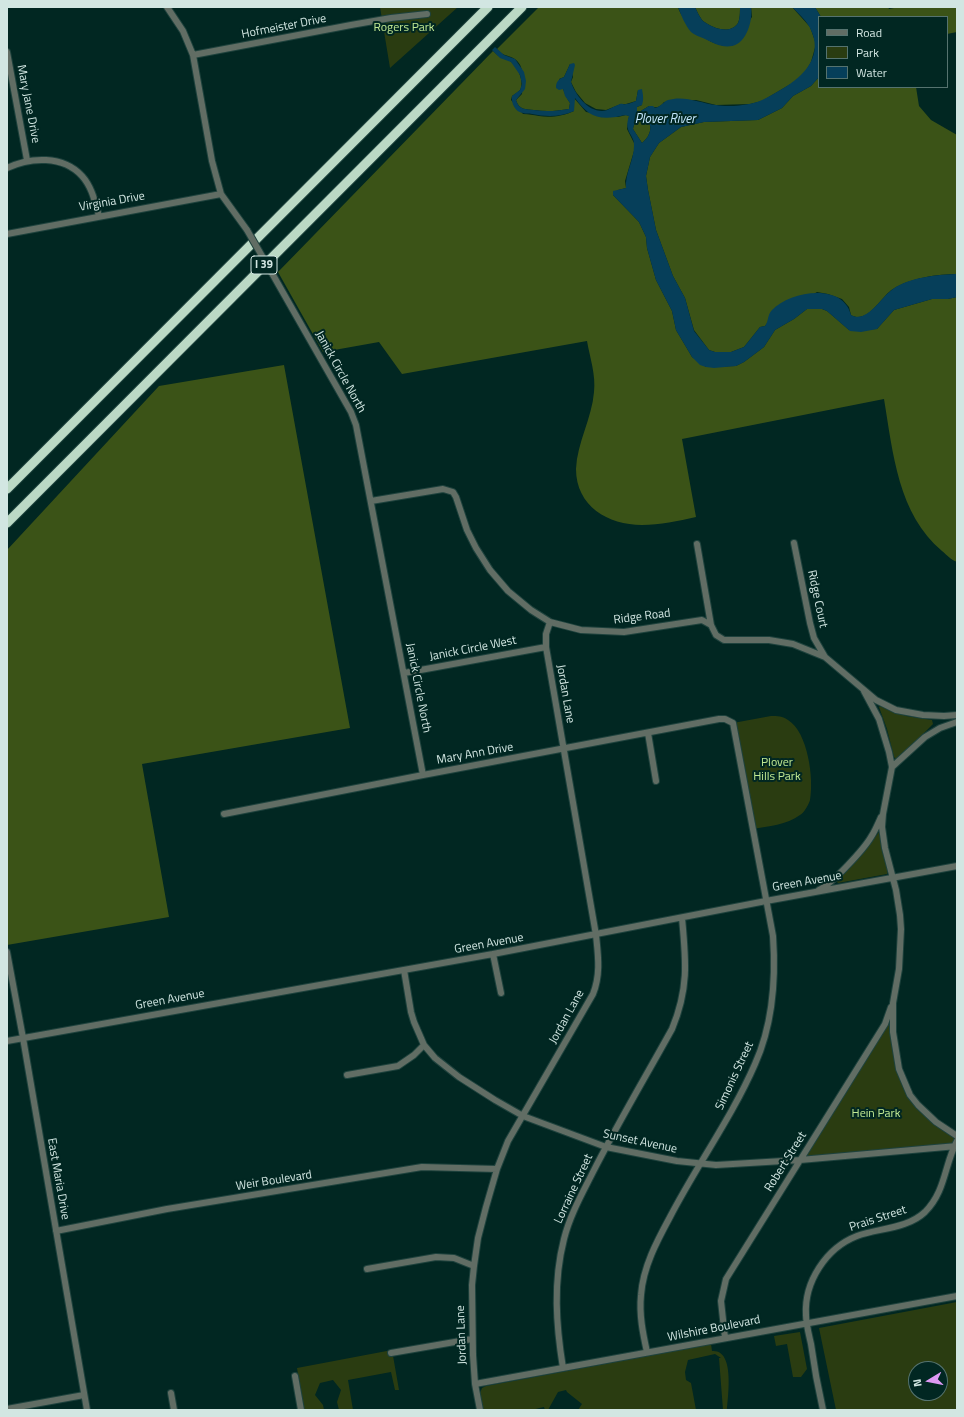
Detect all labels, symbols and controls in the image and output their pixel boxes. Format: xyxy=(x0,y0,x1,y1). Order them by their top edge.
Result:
street label: Hofmeister Drive xyxy=(240,12,328,42)
legend xyxy=(818,16,948,88)
park label: Rogers Park xyxy=(373,21,435,35)
text: Road xyxy=(856,23,882,42)
text: Park xyxy=(856,43,879,62)
text: Water xyxy=(856,63,887,82)
street label: Mary Jane Drive xyxy=(13,64,43,144)
water label: Plover River xyxy=(635,112,695,128)
street label: Virginia Drive xyxy=(78,189,146,215)
road number: I 39 xyxy=(251,256,277,274)
street label: Janick Circle North xyxy=(312,329,368,415)
street label: Ridge Court xyxy=(804,569,830,629)
street label: Ridge Road xyxy=(613,606,671,628)
street label: Janick Circle West xyxy=(428,634,518,664)
street label: Janick Circle North xyxy=(402,642,434,734)
street label: Jordan Lane xyxy=(553,663,577,725)
street label: Mary Ann Drive xyxy=(436,740,514,768)
park label: Plover Hills Park xyxy=(753,756,801,784)
street label: Green Avenue xyxy=(771,869,843,895)
street label: Green Avenue xyxy=(453,931,525,957)
street label: Green Avenue xyxy=(134,987,206,1013)
street label: Jordan Lane xyxy=(546,988,588,1046)
street label: Simonis Street xyxy=(713,1040,757,1112)
park label: Hein Park xyxy=(852,1107,900,1121)
street label: Sunset Avenue xyxy=(602,1127,678,1157)
street label: Robert Street xyxy=(762,1129,810,1195)
street label: East Maria Drive xyxy=(44,1137,72,1221)
street label: Lorraine Street xyxy=(552,1152,596,1226)
street label: Weir Boulevard xyxy=(235,1168,313,1194)
street label: Prais Street xyxy=(848,1203,908,1235)
street label: Jordan Lane xyxy=(454,1305,470,1365)
street label: Wilshire Boulevard xyxy=(666,1313,762,1345)
north arrow xyxy=(908,1361,948,1401)
text: N xyxy=(909,1378,926,1388)

